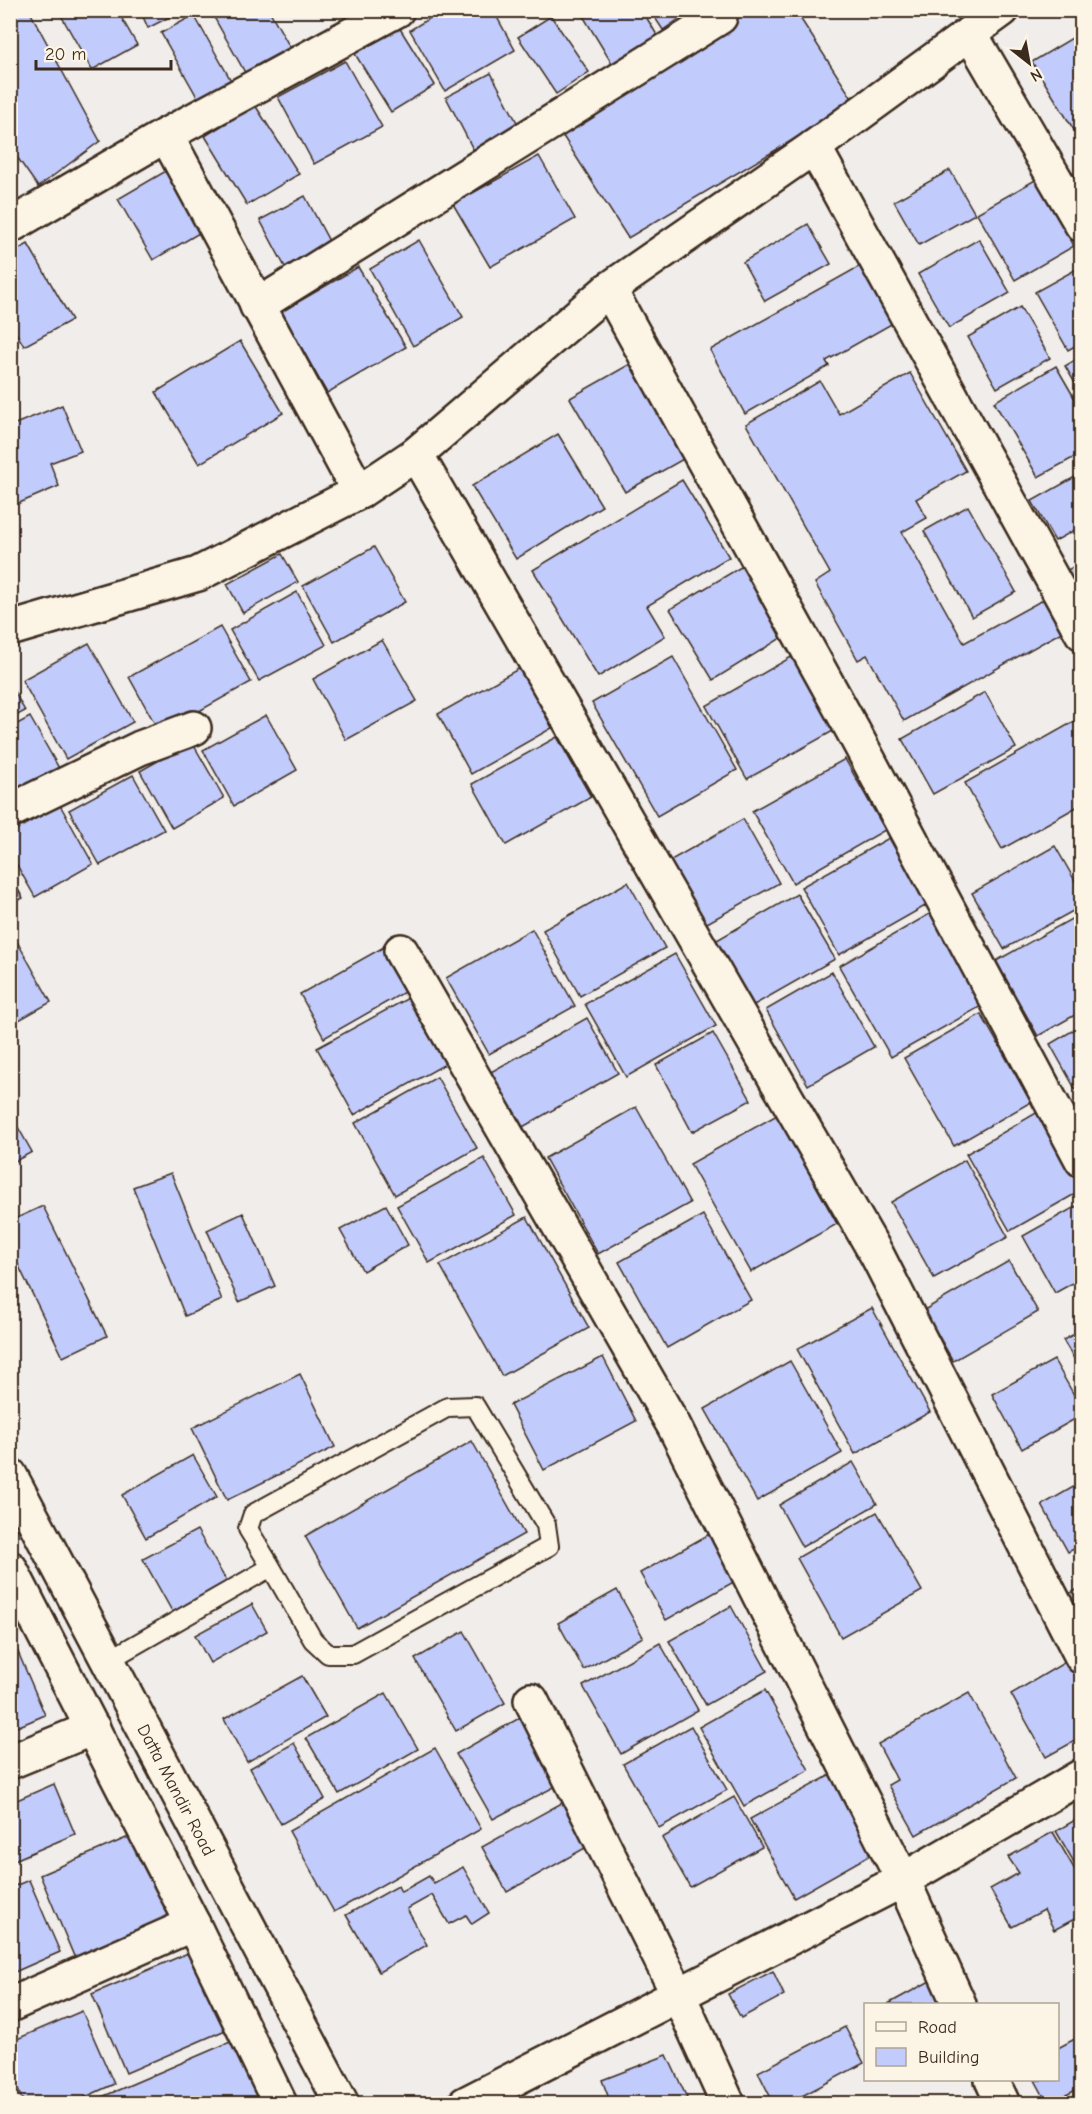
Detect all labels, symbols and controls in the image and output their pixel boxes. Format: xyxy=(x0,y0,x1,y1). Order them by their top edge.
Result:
scale bar xyxy=(36,33,171,71)
north arrow xyxy=(999,33,1059,93)
text: 20 m xyxy=(45,44,86,65)
text: N xyxy=(1027,65,1045,85)
street label: Datta Mandir Road xyxy=(133,1720,219,1859)
legend xyxy=(864,2003,1059,2081)
text: Road xyxy=(918,2017,957,2038)
text: Building xyxy=(918,2047,980,2068)

